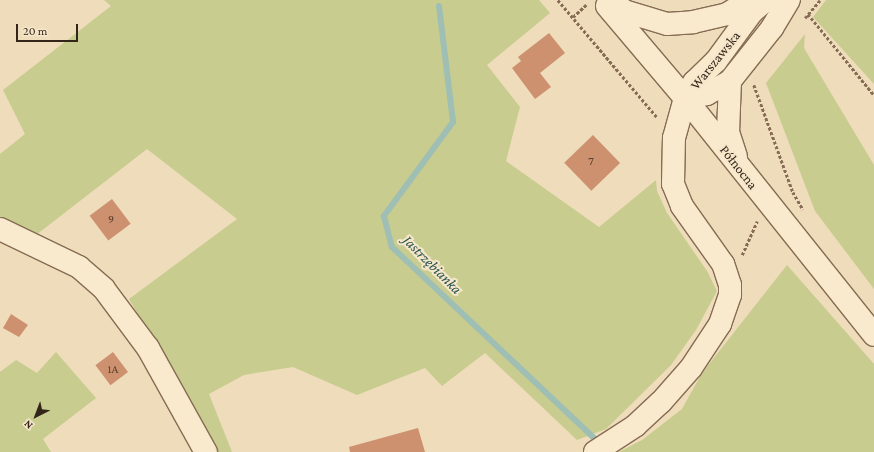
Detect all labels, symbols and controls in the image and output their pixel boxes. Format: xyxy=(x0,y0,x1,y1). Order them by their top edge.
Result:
scale bar xyxy=(18,16,80,42)
text: 20 m xyxy=(23,24,47,38)
street label: Warszawska xyxy=(686,27,744,93)
street label: Północna xyxy=(716,141,762,193)
house number: 7 xyxy=(588,155,594,169)
house number: 9 xyxy=(108,213,114,227)
water label: Jastrzębianka xyxy=(399,232,465,298)
house number: 1A xyxy=(108,363,118,377)
north arrow xyxy=(16,396,56,436)
text: N xyxy=(21,418,35,432)

